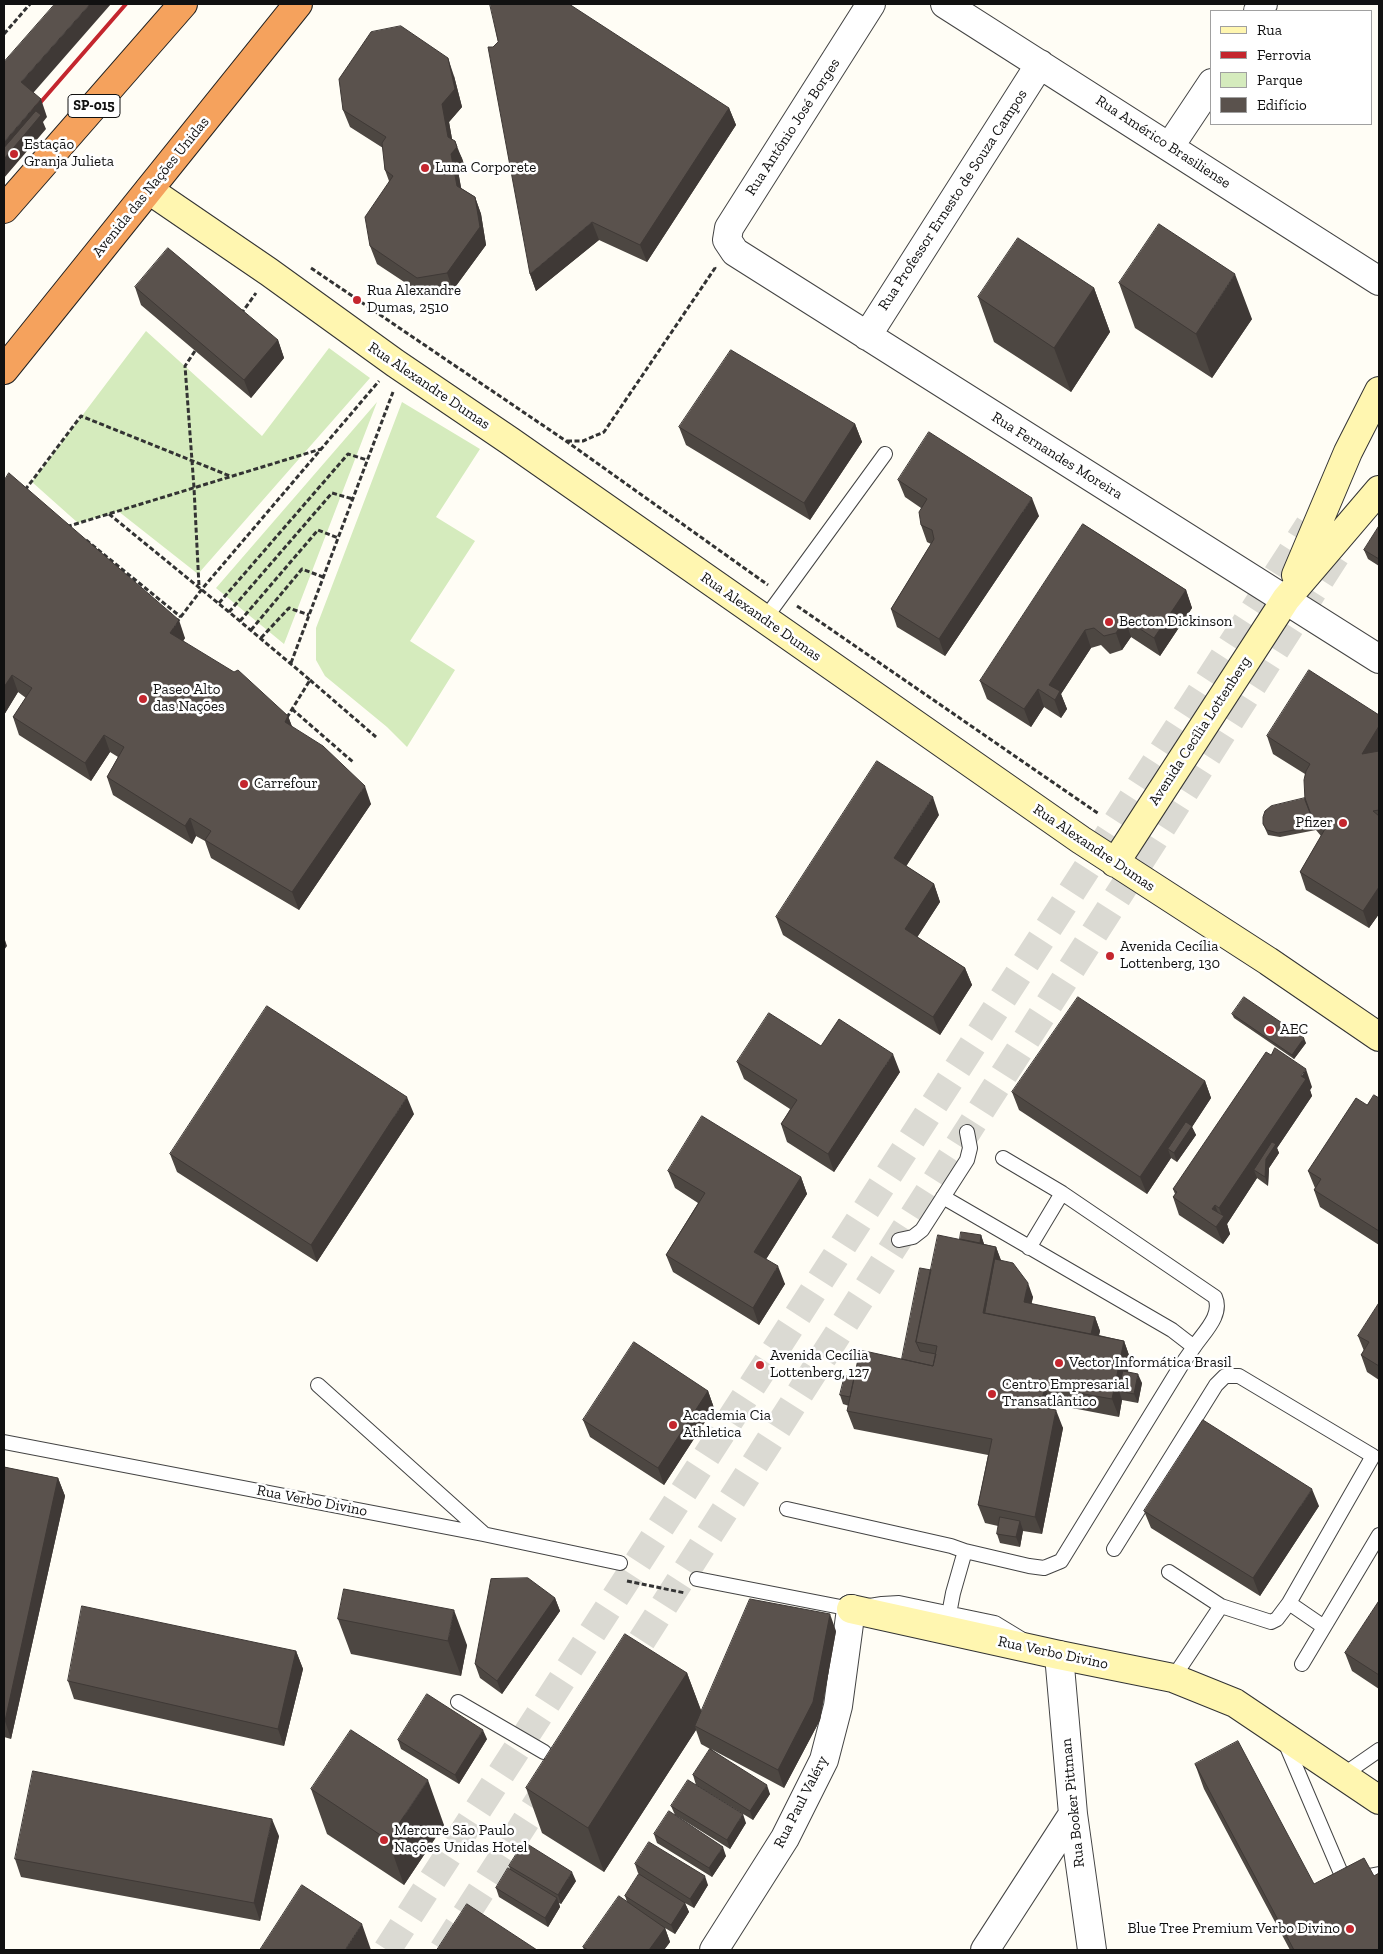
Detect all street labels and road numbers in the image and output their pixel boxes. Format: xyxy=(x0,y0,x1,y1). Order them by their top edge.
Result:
street label: Rua Antônio José Borges xyxy=(742,55,844,199)
street label: Rua Professor Ernesto de Souza Campos xyxy=(875,86,1031,314)
street label: Rua Américo Brasiliense xyxy=(1092,92,1234,192)
road number: SP-015 xyxy=(68,94,120,118)
street label: Avenida das Nações Unidas xyxy=(89,113,213,261)
street label: Rua Alexandre Dumas xyxy=(365,338,493,434)
street label: Rua Fernandes Moreira xyxy=(988,408,1126,504)
street label: Rua Alexandre Dumas xyxy=(697,569,825,665)
street label: Avenida Cecília Lottenberg xyxy=(1145,653,1255,809)
street label: Rua Alexandre Dumas xyxy=(1030,800,1158,896)
street label: Rua Verbo Divino xyxy=(255,1481,369,1521)
street label: Rua Verbo Divino xyxy=(996,1633,1110,1673)
street label: Rua Booker Pittman xyxy=(1057,1738,1089,1868)
street label: Rua Paul Valéry xyxy=(770,1753,832,1851)

